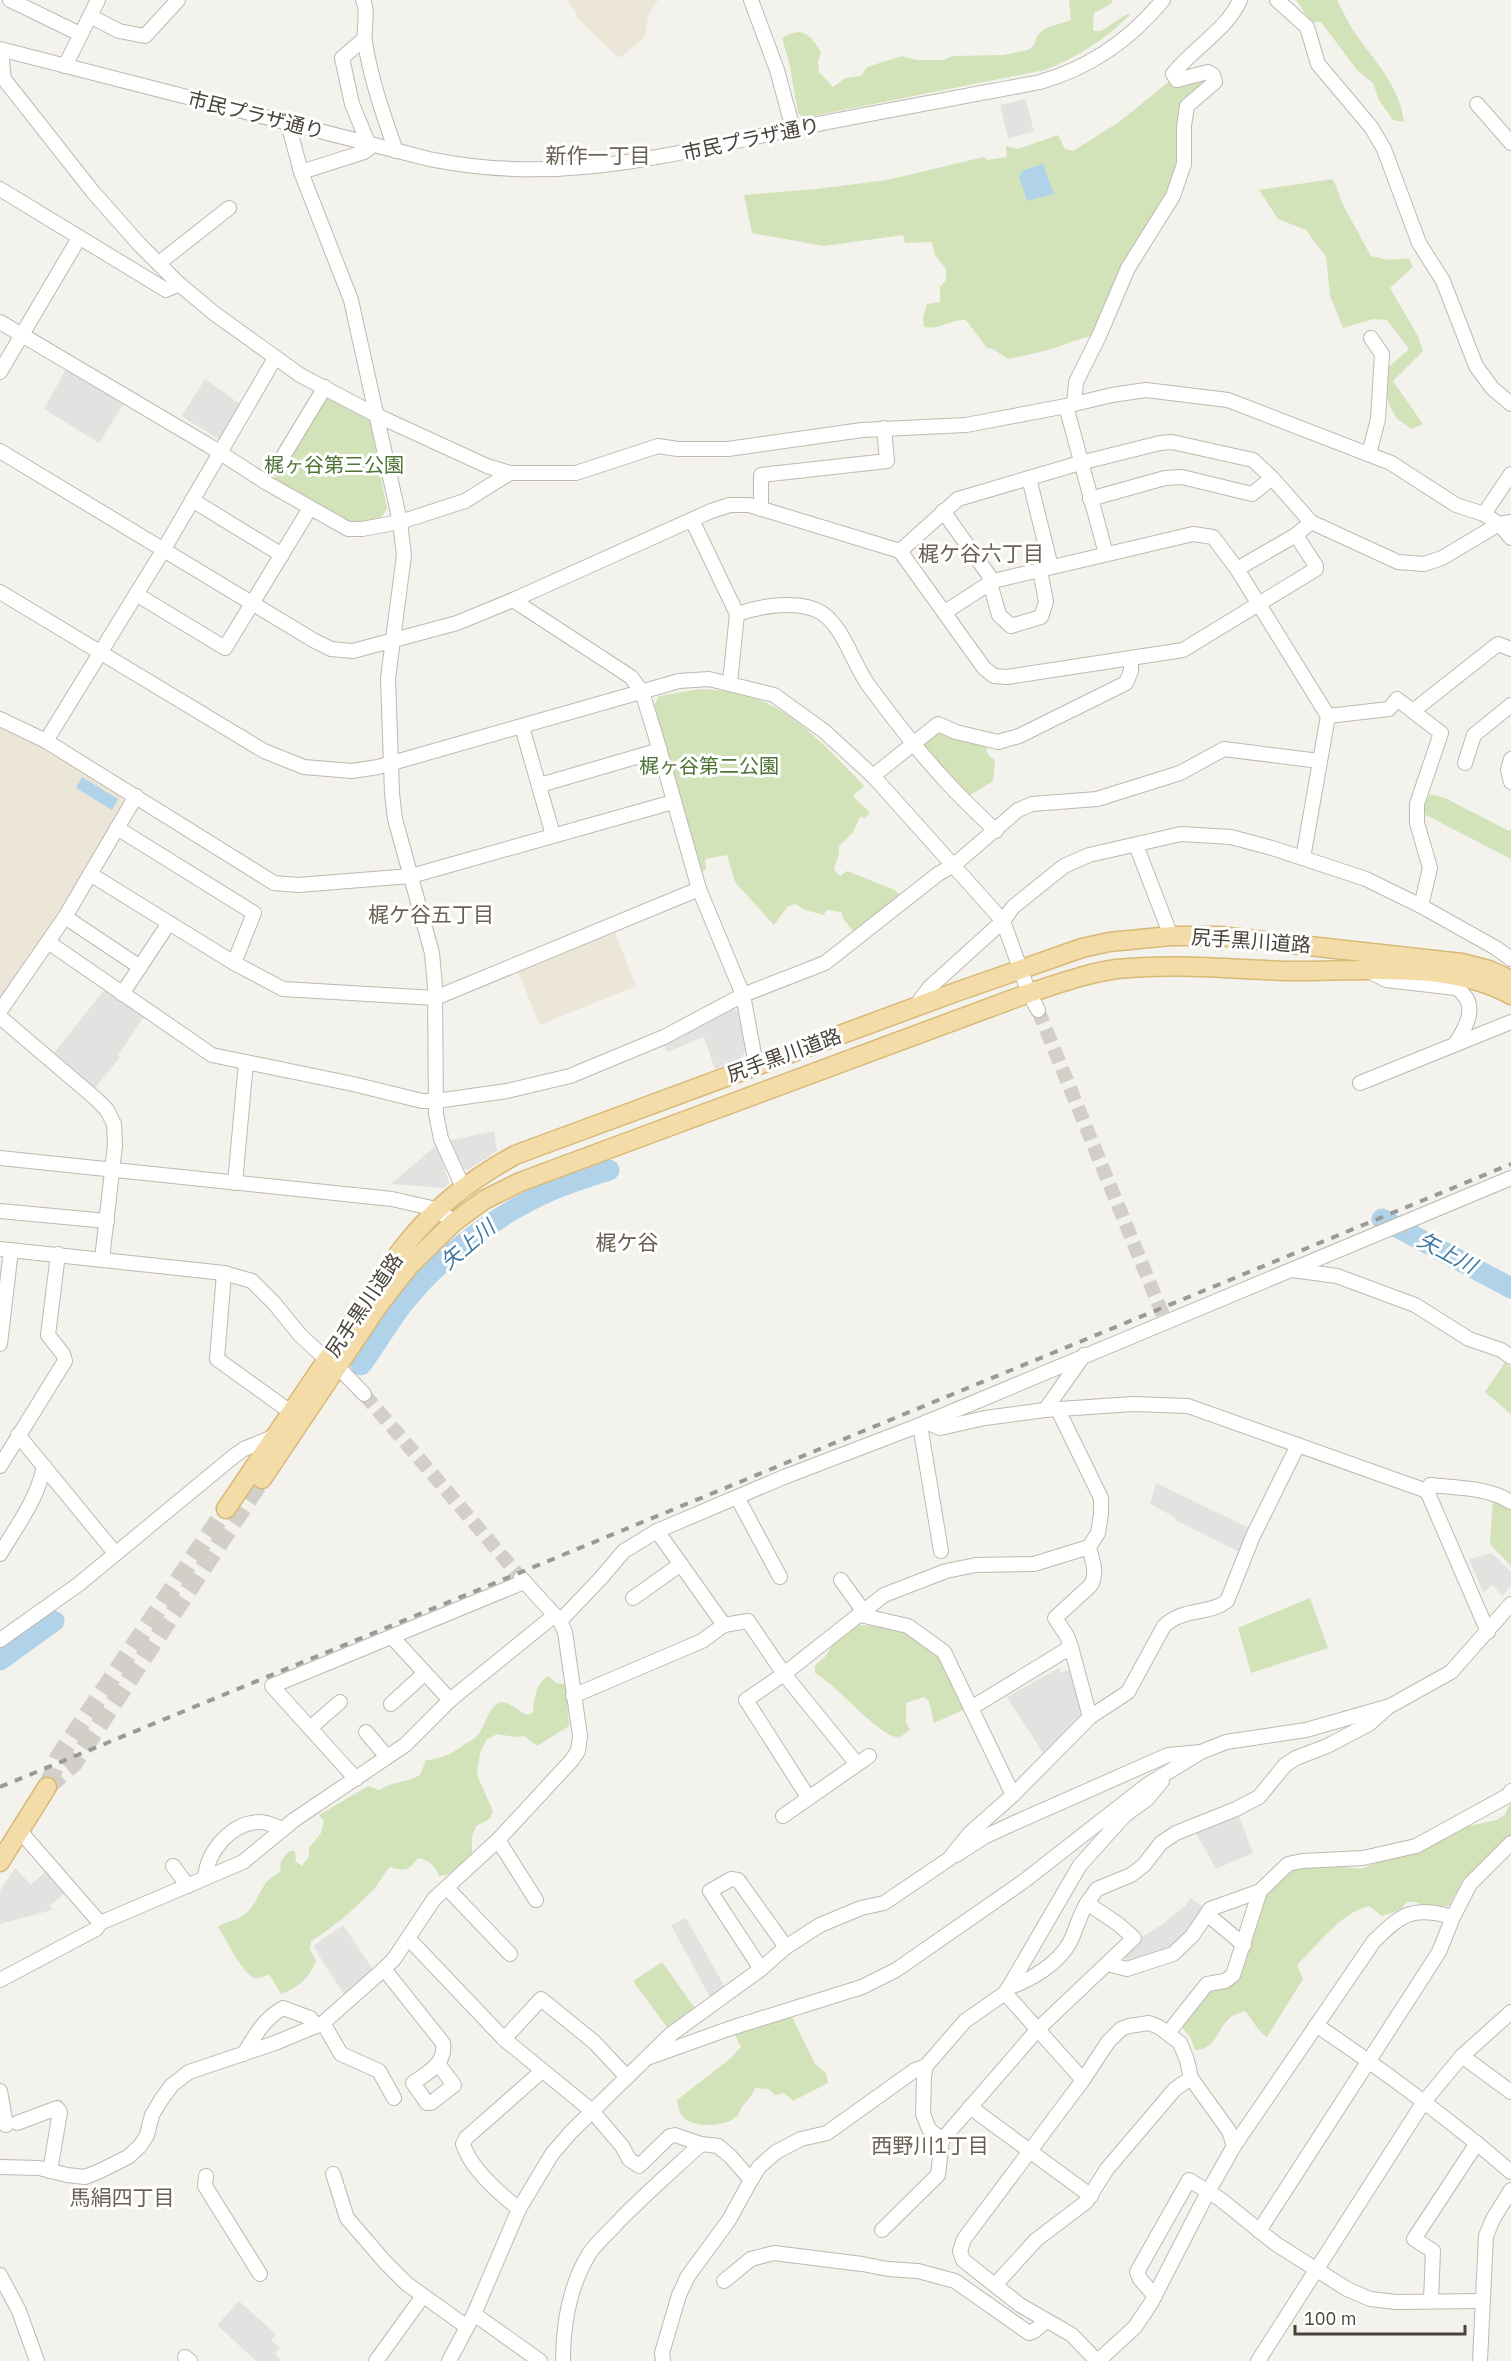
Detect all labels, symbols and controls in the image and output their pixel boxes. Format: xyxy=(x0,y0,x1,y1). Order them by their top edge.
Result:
street label: 市民プラザ通り xyxy=(185,84,327,145)
street label: 市民プラザ通り xyxy=(680,111,822,166)
district label: 新作一丁目 xyxy=(546,141,651,169)
park label: 梶ヶ谷第三公園 xyxy=(264,451,404,478)
district label: 梶ケ谷六丁目 xyxy=(918,539,1044,567)
park label: 梶ヶ谷第二公園 xyxy=(639,752,779,779)
district label: 梶ケ谷五丁目 xyxy=(368,900,494,928)
street label: 尻手黒川道路 xyxy=(1190,923,1312,958)
street label: 尻手黒川道路 xyxy=(723,1021,845,1088)
water label: 矢上川 xyxy=(434,1212,502,1275)
water label: 矢上川 xyxy=(1413,1225,1484,1280)
district label: 梶ケ谷 xyxy=(596,1228,659,1256)
street label: 尻手黒川道路 xyxy=(319,1247,408,1362)
district label: 西野川1丁目 xyxy=(871,2131,989,2159)
district label: 馬絹四丁目 xyxy=(70,2183,175,2211)
scale bar xyxy=(1295,2298,1464,2336)
text: 100 m xyxy=(1304,2307,1356,2330)

